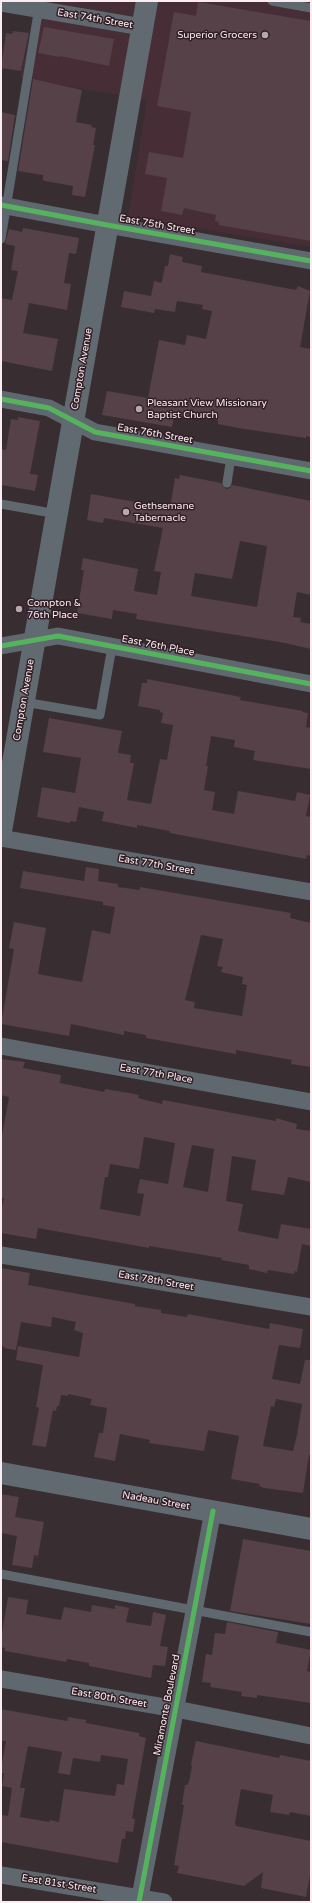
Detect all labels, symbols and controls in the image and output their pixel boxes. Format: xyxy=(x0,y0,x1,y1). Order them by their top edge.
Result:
street label: East 74th Street xyxy=(56,6,134,32)
place label: Superior Grocers xyxy=(177,29,257,41)
marker: Superior Grocers xyxy=(260,30,270,40)
street label: East 75th Street xyxy=(118,212,196,238)
street label: Compton Avenue xyxy=(69,327,95,411)
place label: Pleasant View Missionary Baptist Church xyxy=(147,397,267,420)
marker: Pleasant View Missionary Baptist Church xyxy=(134,404,144,414)
street label: East 76th Street xyxy=(116,421,194,447)
place label: Gethsemane Tabernacle xyxy=(134,500,194,524)
marker: Gethsemane Tabernacle xyxy=(121,507,131,517)
place label: Compton & 76th Place xyxy=(27,597,81,620)
marker: Compton & 76th Place xyxy=(14,604,24,614)
street label: East 76th Place xyxy=(121,633,195,659)
street label: Compton Avenue xyxy=(11,658,37,742)
street label: East 77th Street xyxy=(117,852,195,878)
street label: East 77th Place xyxy=(119,1062,193,1086)
street label: East 78th Street xyxy=(117,1268,195,1294)
street label: Nadeau Street xyxy=(121,1489,191,1513)
street label: Miramonte Boulevard xyxy=(151,1653,183,1757)
street label: East 80th Street xyxy=(70,1685,148,1711)
street label: East 81st Street xyxy=(21,1872,97,1896)

